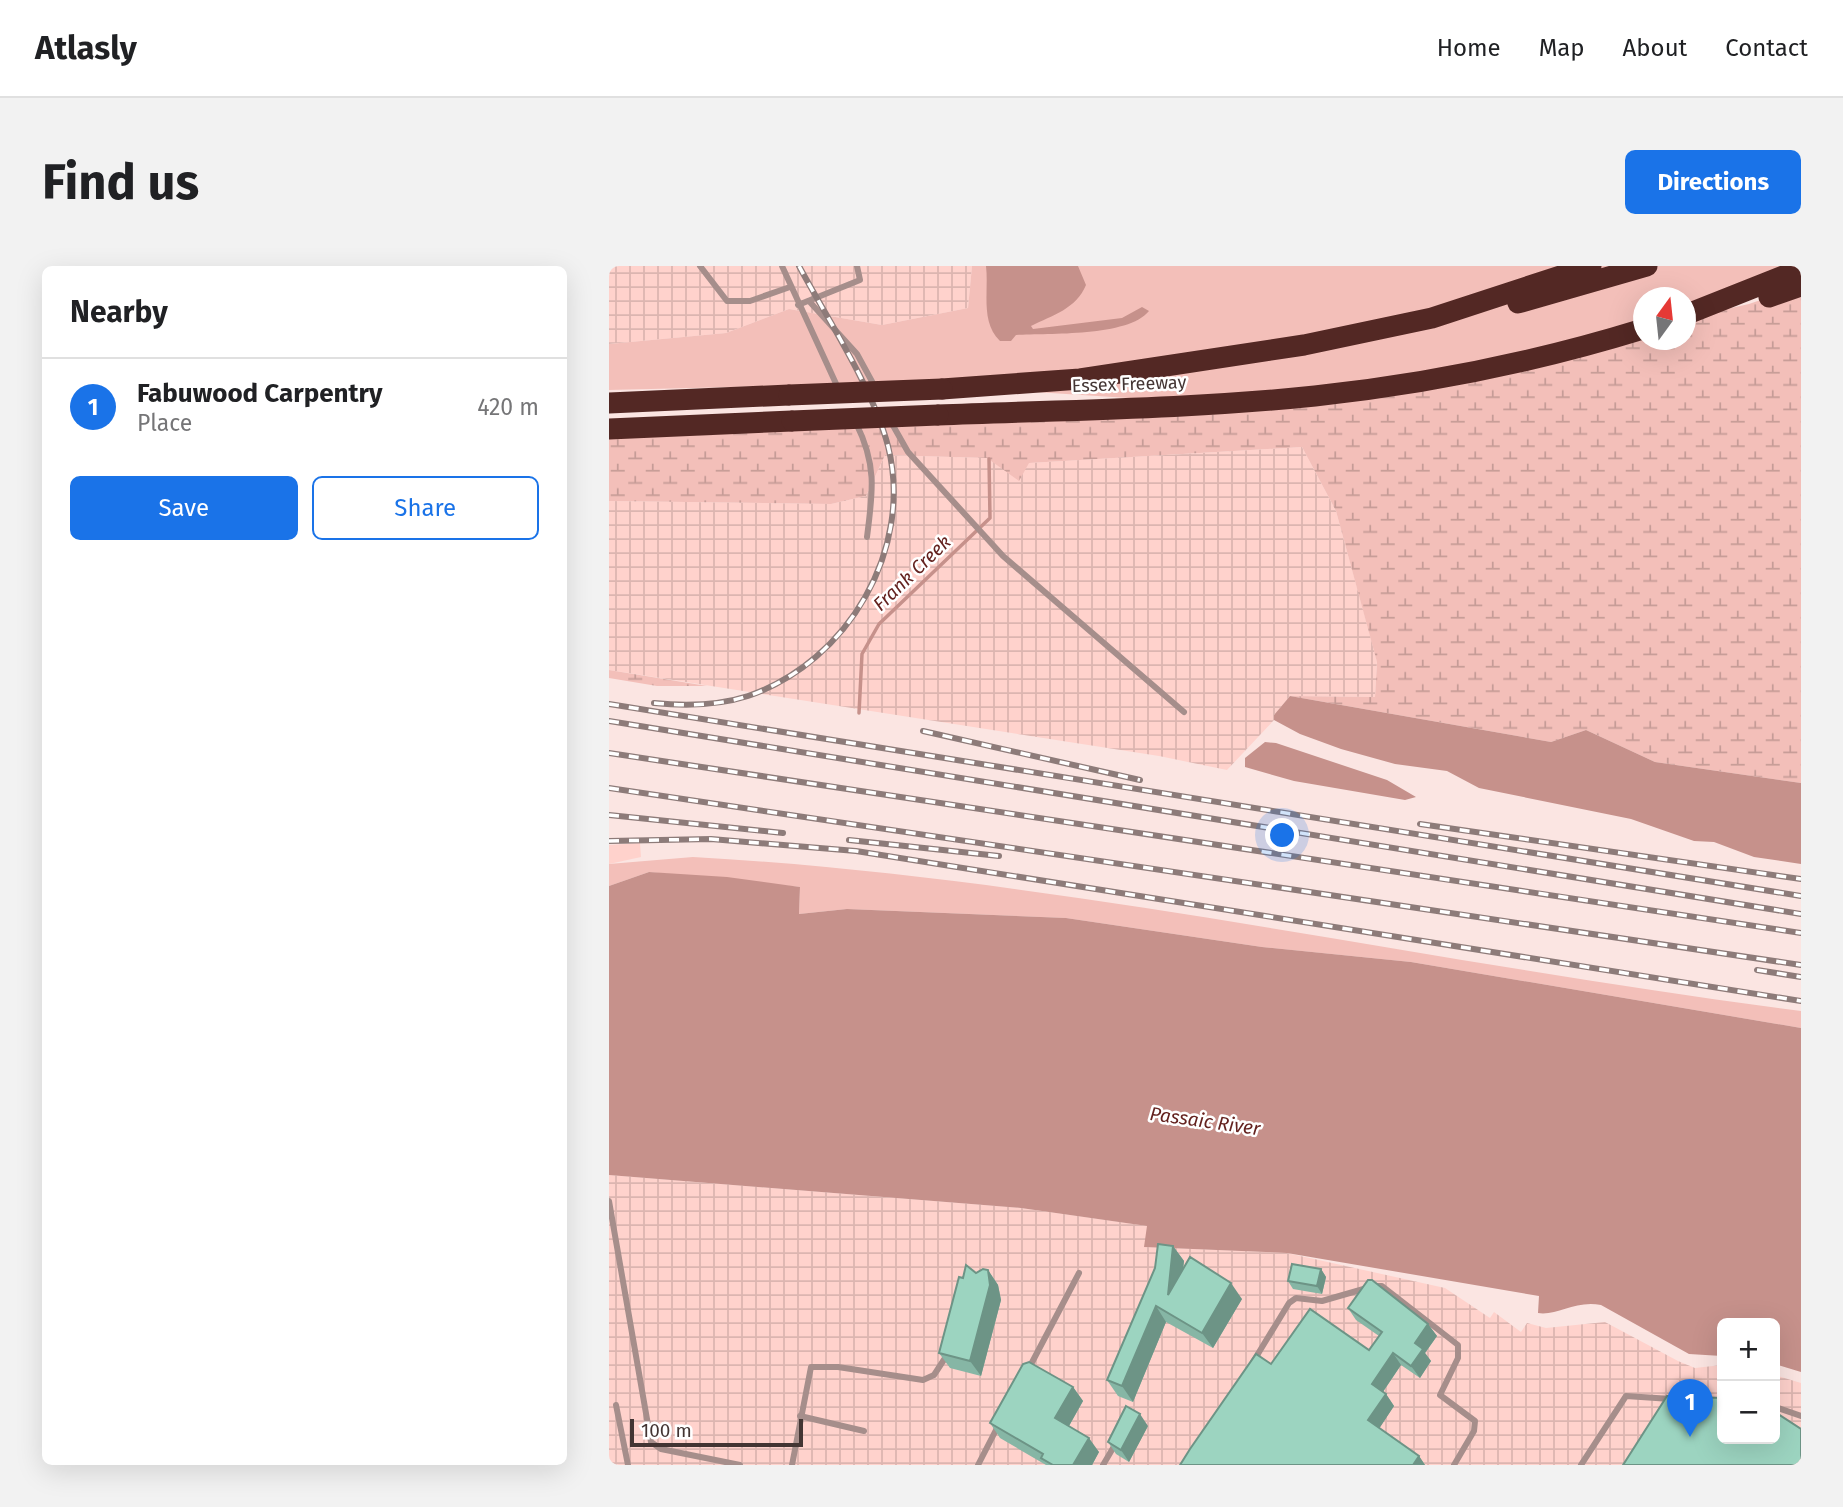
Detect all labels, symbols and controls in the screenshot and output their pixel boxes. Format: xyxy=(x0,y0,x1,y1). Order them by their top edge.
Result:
text: Atlasly xyxy=(35,28,137,68)
text: Home xyxy=(1437,34,1501,62)
text: Map xyxy=(1539,34,1585,62)
text: About xyxy=(1623,34,1687,62)
text: Contact xyxy=(1725,34,1808,62)
button: Directions xyxy=(1625,150,1801,214)
text: Find us xyxy=(42,153,199,212)
north arrow xyxy=(1633,287,1696,350)
text: Nearby xyxy=(70,294,168,330)
street label: Essex Freeway xyxy=(1071,371,1187,397)
text: Fabuwood Carpentry xyxy=(137,378,383,409)
text: 1 xyxy=(88,393,98,421)
text: 420 m xyxy=(477,393,539,421)
text: Place xyxy=(137,409,192,437)
button: Save xyxy=(70,476,298,540)
button: Share xyxy=(312,476,539,540)
water label: Frank Creek xyxy=(868,530,956,616)
your location xyxy=(1265,818,1299,852)
water label: Passaic River xyxy=(1148,1102,1263,1140)
map controls xyxy=(1717,1318,1780,1444)
button: + xyxy=(1717,1318,1780,1381)
pin: 1 xyxy=(1667,1379,1713,1437)
button: − xyxy=(1717,1381,1780,1444)
scale bar xyxy=(630,1416,803,1448)
text: 100 m xyxy=(641,1419,692,1442)

